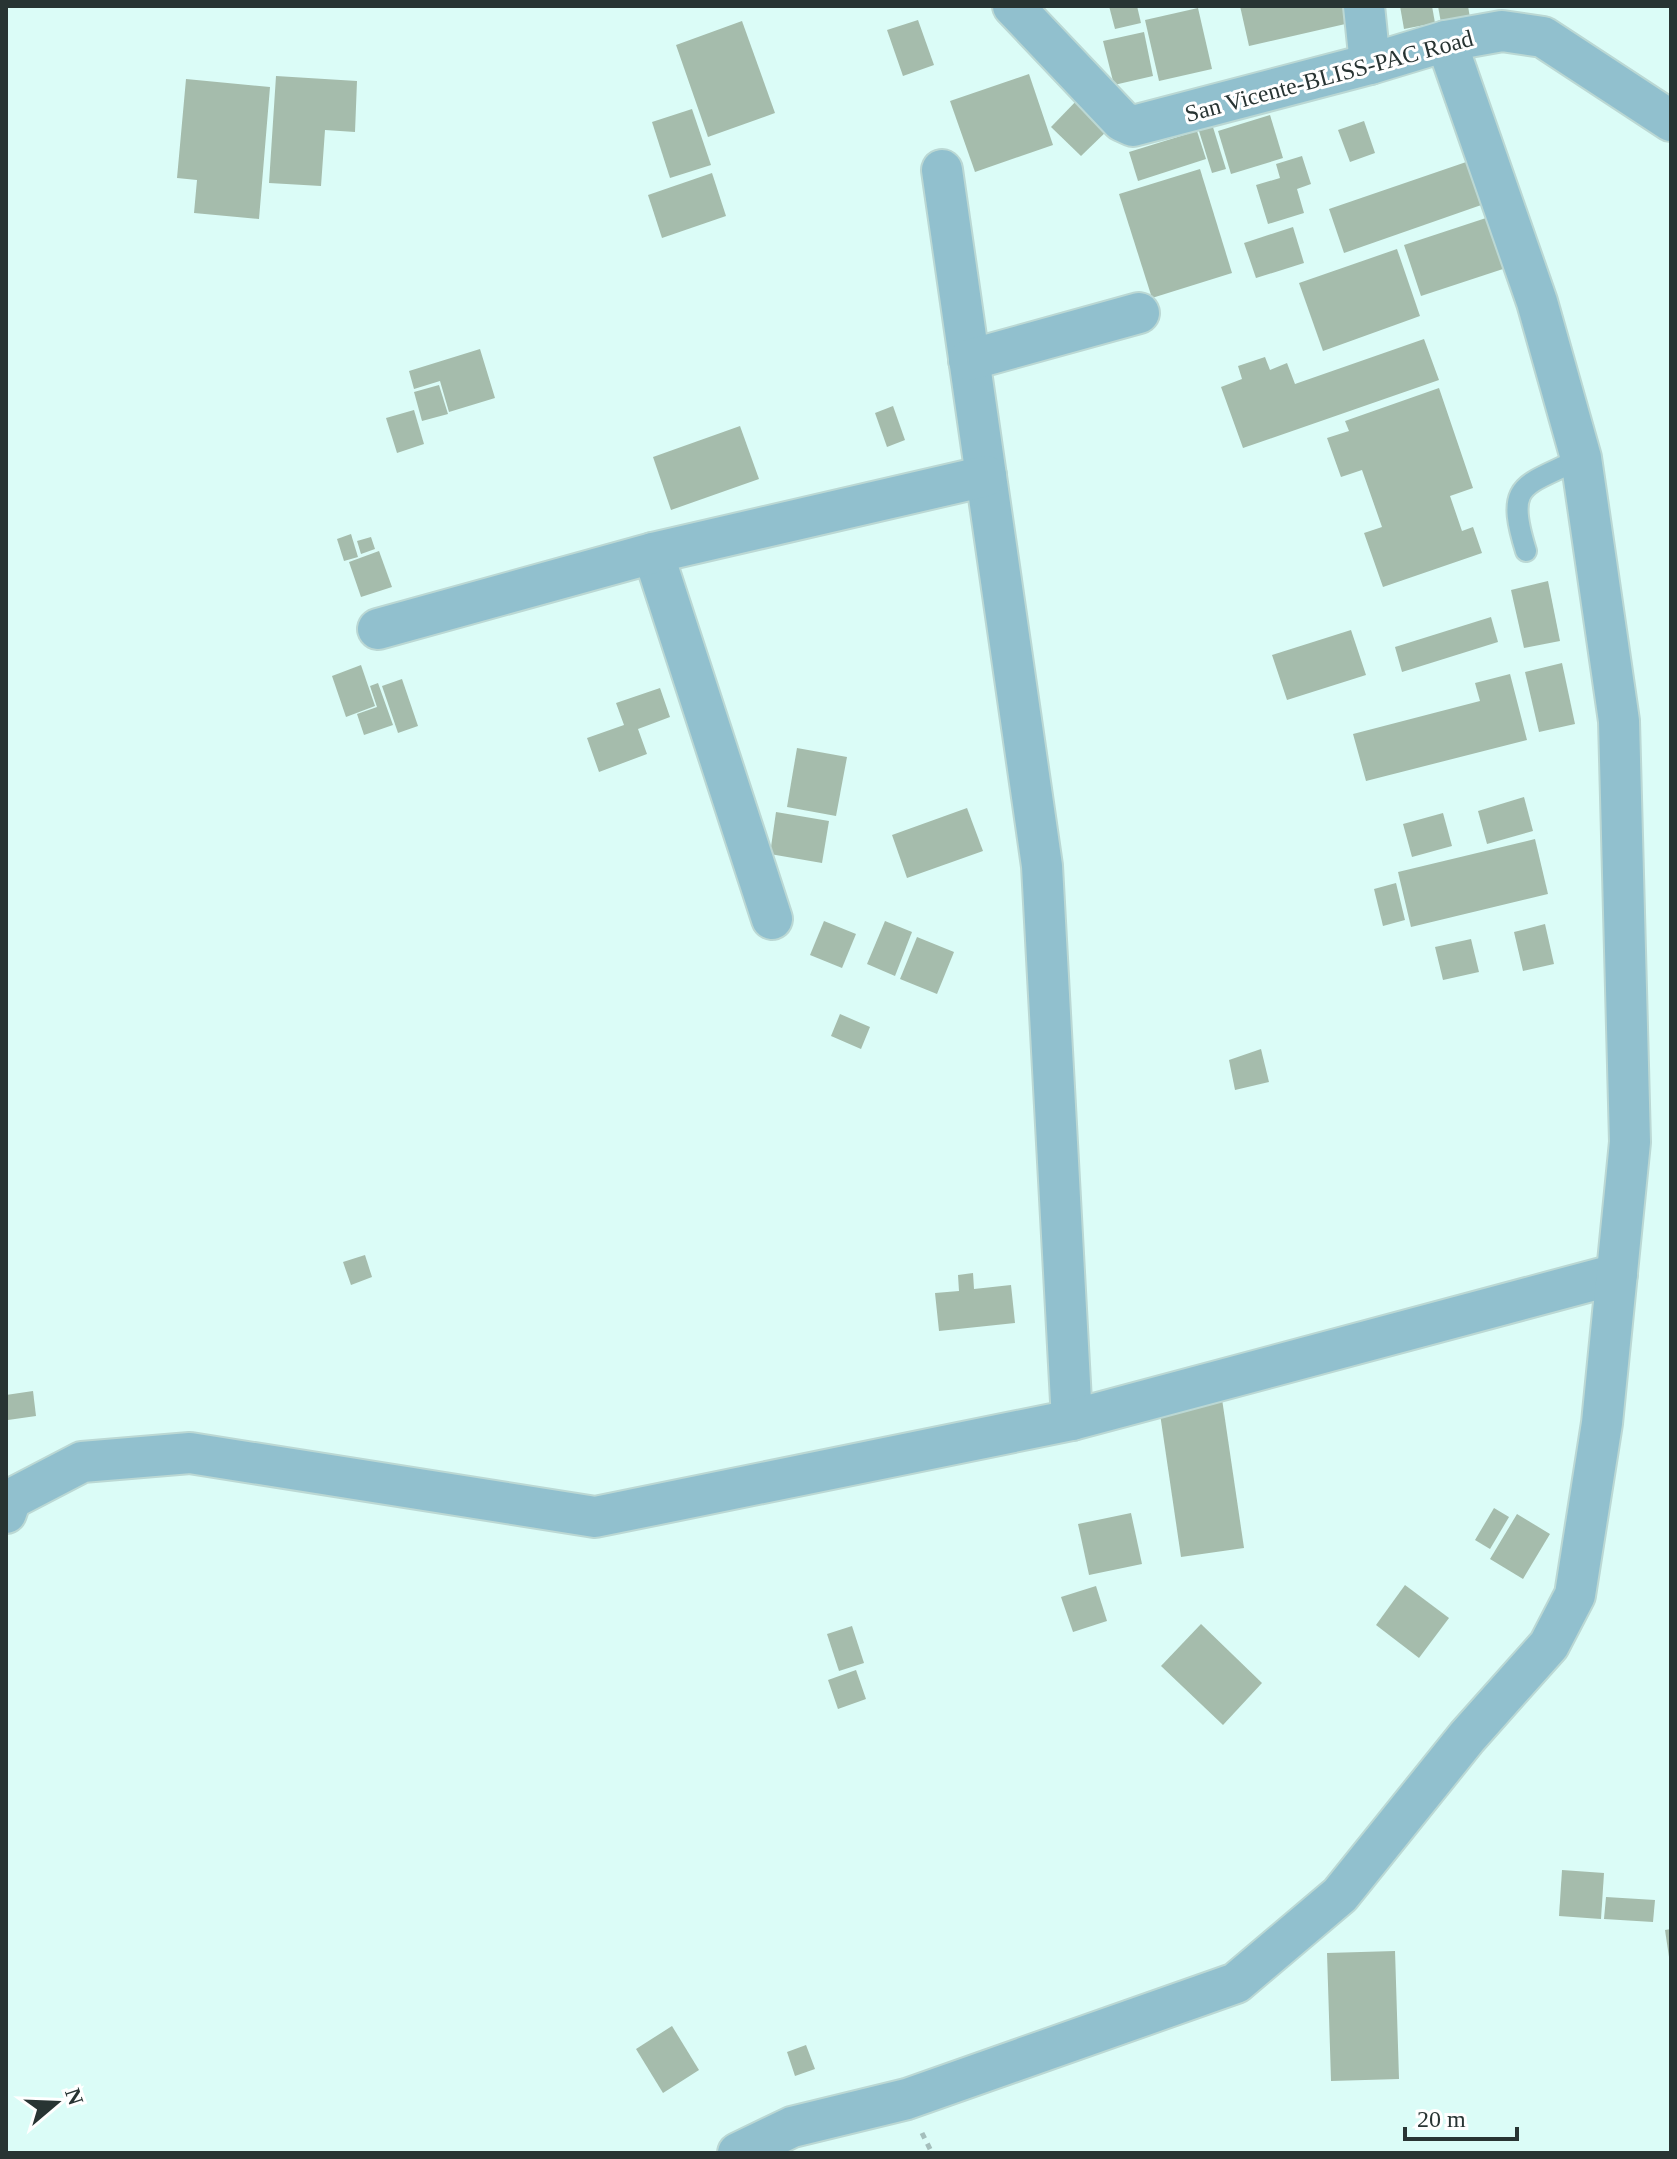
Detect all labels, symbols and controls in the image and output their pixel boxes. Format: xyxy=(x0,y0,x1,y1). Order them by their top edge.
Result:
street label: San Vicente-BLISS-PAC Road xyxy=(1182,25,1476,127)
north arrow xyxy=(16,2063,96,2143)
text: N xyxy=(60,2085,89,2108)
scale bar xyxy=(1405,2091,1517,2141)
text: 20 m xyxy=(1417,2106,1466,2132)

